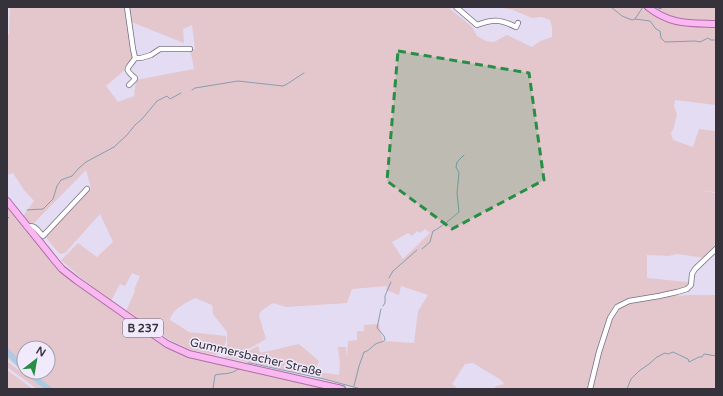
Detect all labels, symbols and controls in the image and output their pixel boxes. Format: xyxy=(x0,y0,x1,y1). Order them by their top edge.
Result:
road number: B 237 xyxy=(123,319,163,337)
street label: Gummersbacher Straße xyxy=(189,335,324,379)
north arrow xyxy=(16,340,56,380)
text: N xyxy=(34,344,48,360)

